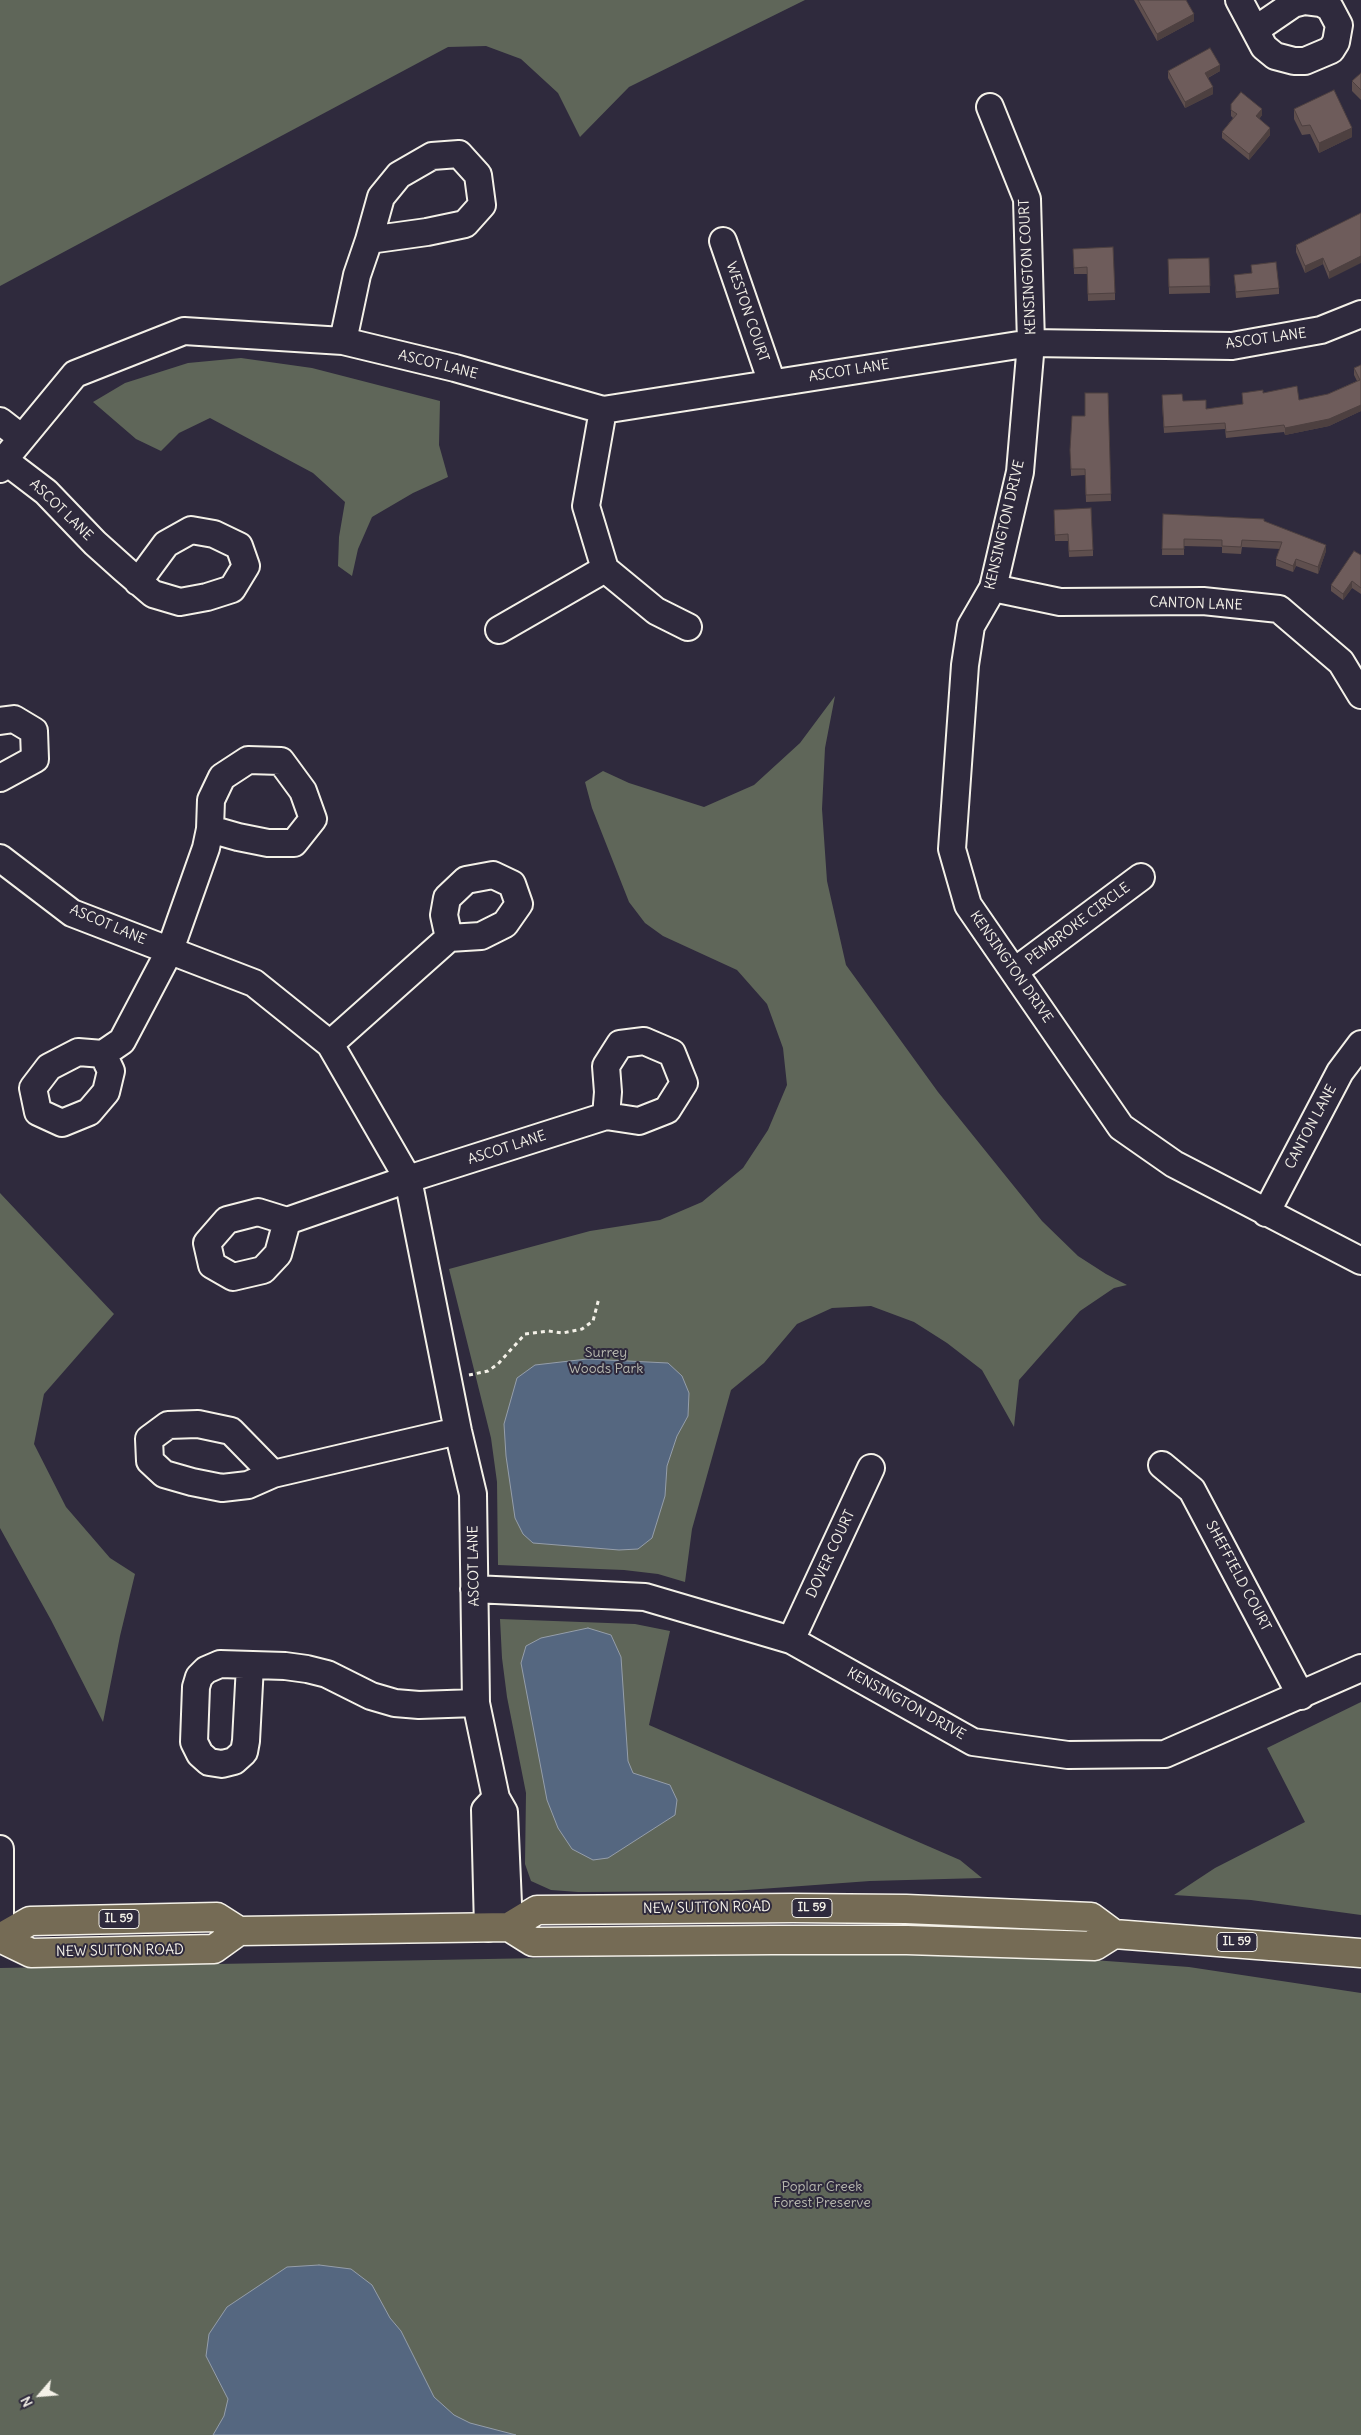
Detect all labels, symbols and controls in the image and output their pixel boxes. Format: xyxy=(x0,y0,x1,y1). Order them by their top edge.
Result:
street label: KENSINGTON COURT xyxy=(1016,199,1040,335)
street label: WESTON COURT xyxy=(722,260,772,364)
street label: ASCOT LANE xyxy=(1225,325,1307,353)
street label: ASCOT LANE xyxy=(397,347,479,383)
street label: ASCOT LANE xyxy=(808,356,890,386)
street label: KENSINGTON DRIVE xyxy=(982,458,1028,592)
street label: ASCOT LANE xyxy=(26,476,96,544)
street label: CANTON LANE xyxy=(1149,594,1243,614)
street label: PEMBROKE CIRCLE xyxy=(1023,879,1133,969)
street label: ASCOT LANE xyxy=(67,901,149,949)
street label: KENSINGTON DRIVE xyxy=(966,908,1056,1026)
street label: CANTON LANE xyxy=(1282,1082,1340,1172)
street label: ASCOT LANE xyxy=(466,1127,548,1169)
park label: Surrey Woods Park xyxy=(569,1345,643,1378)
street label: DOVER COURT xyxy=(803,1507,859,1601)
street label: SHEFFIELD COURT xyxy=(1202,1518,1274,1634)
street label: ASCOT LANE xyxy=(465,1525,483,1607)
street label: KENSINGTON DRIVE xyxy=(844,1664,968,1744)
street label: NEW SUTTON ROAD xyxy=(643,1898,771,1918)
road number: IL 59 xyxy=(792,1899,832,1918)
road number: IL 59 xyxy=(99,1910,139,1928)
road number: IL 59 xyxy=(1217,1932,1257,1951)
street label: NEW SUTTON ROAD xyxy=(56,1941,184,1961)
park label: Poplar Creek Forest Preserve xyxy=(773,2179,871,2212)
north arrow xyxy=(15,2370,65,2420)
text: N xyxy=(16,2393,37,2410)

